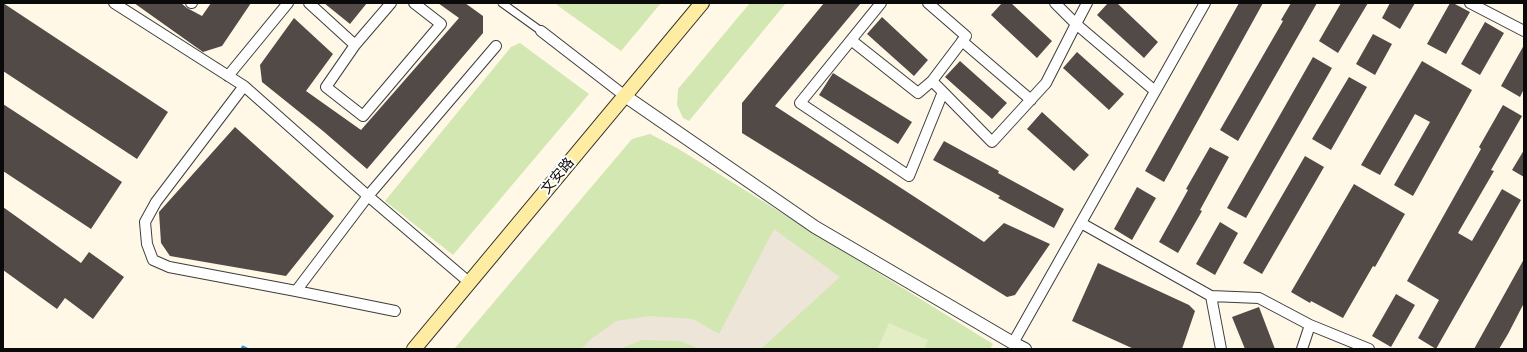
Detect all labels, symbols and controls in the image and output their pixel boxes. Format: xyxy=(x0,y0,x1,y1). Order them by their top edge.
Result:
street label: 文安路 xyxy=(538,155,578,197)

